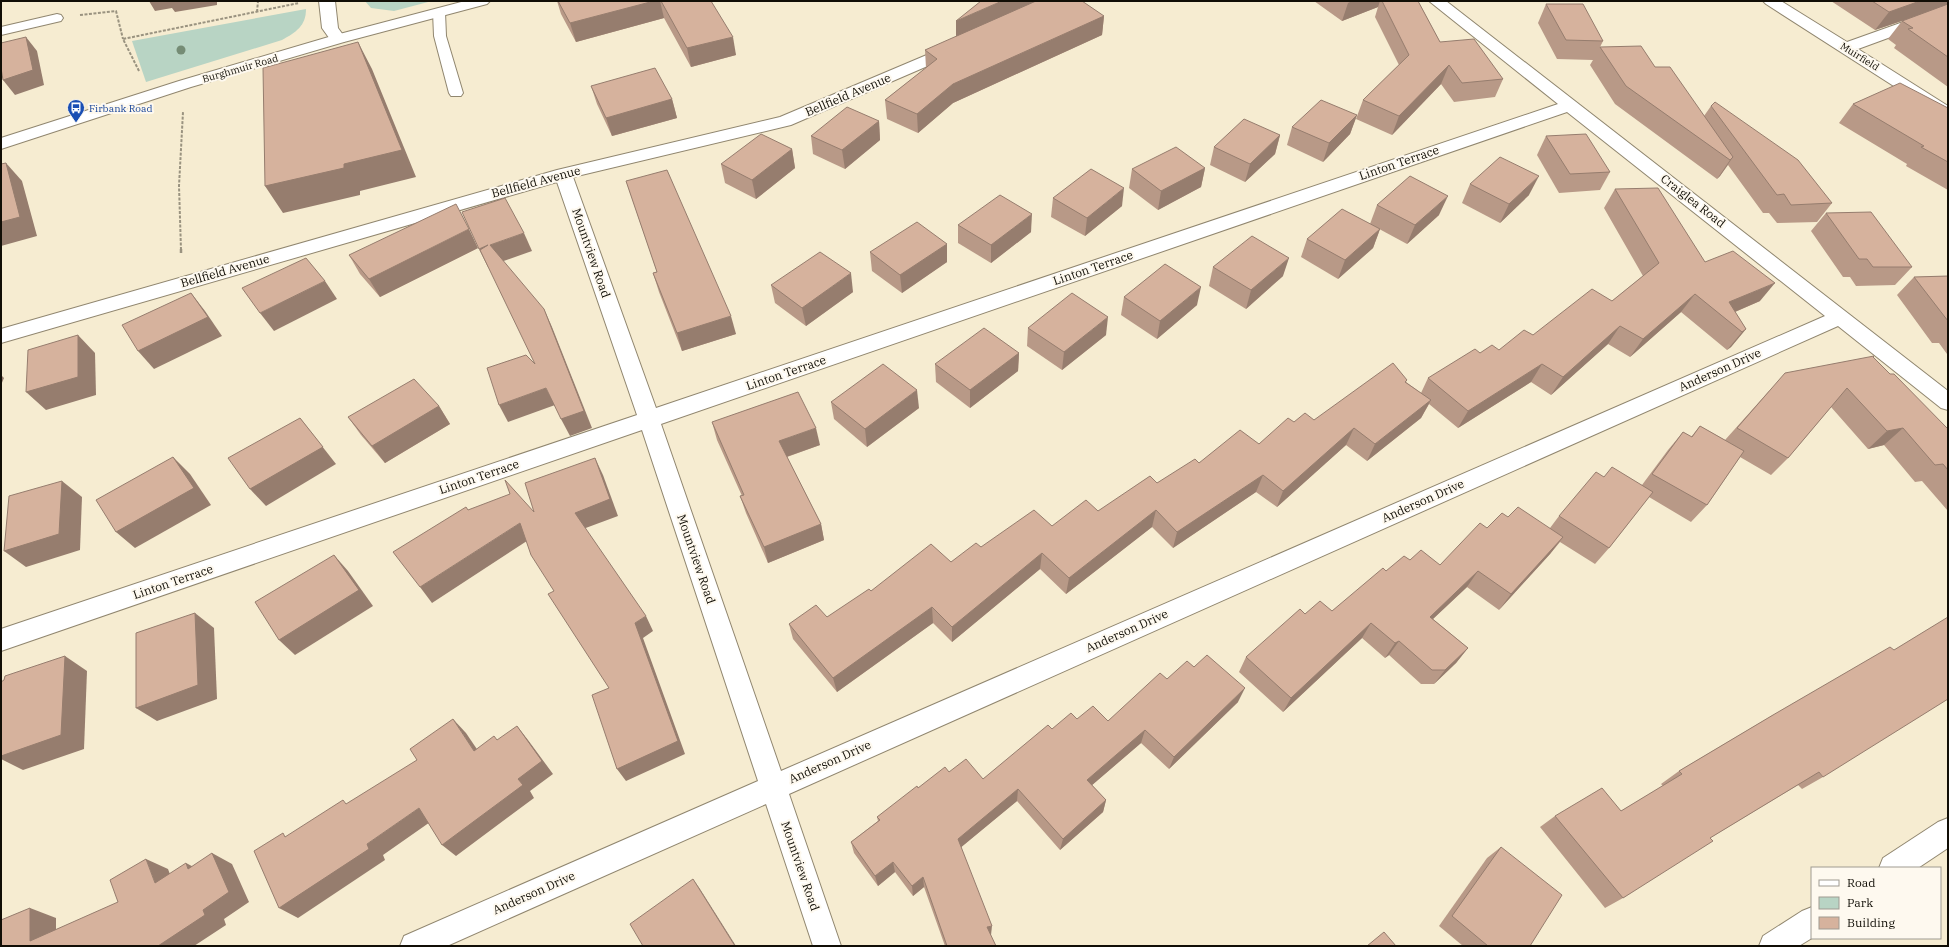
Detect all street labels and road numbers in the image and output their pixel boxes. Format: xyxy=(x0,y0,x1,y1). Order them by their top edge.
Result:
street label: Muirfield xyxy=(1838,39,1882,73)
street label: Burghmuir Road xyxy=(201,51,280,86)
street label: Bellfield Avenue xyxy=(803,70,893,119)
street label: Linton Terrace xyxy=(1357,142,1441,183)
street label: Bellfield Avenue xyxy=(490,162,582,201)
street label: Craiglea Road xyxy=(1658,171,1729,230)
street label: Mountview Road xyxy=(569,206,614,300)
street label: Linton Terrace xyxy=(1051,247,1135,288)
street label: Bellfield Avenue xyxy=(179,251,271,290)
street label: Anderson Drive xyxy=(1676,345,1763,394)
street label: Linton Terrace xyxy=(744,352,828,393)
street label: Linton Terrace xyxy=(437,456,521,497)
street label: Anderson Drive xyxy=(1379,476,1466,525)
street label: Mountview Road xyxy=(674,512,719,606)
street label: Linton Terrace xyxy=(131,561,215,602)
street label: Anderson Drive xyxy=(1083,606,1170,655)
street label: Anderson Drive xyxy=(786,737,873,786)
street label: Mountview Road xyxy=(778,819,823,913)
street label: Anderson Drive xyxy=(490,868,577,917)

